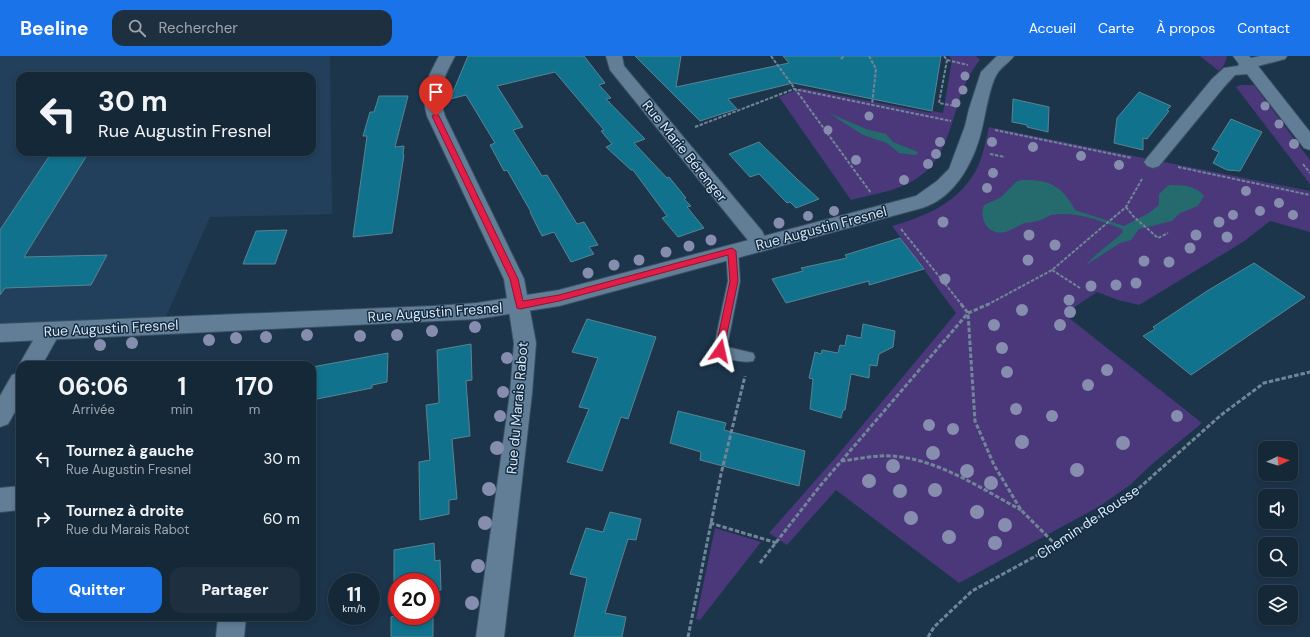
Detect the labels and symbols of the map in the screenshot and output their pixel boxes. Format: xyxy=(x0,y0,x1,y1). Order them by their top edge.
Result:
pin xyxy=(419,75,453,116)
street label: Rue Marie Bérenger xyxy=(638,97,732,205)
street label: Rue Augustin Fresnel xyxy=(754,202,888,254)
street label: Rue Augustin Fresnel xyxy=(367,298,503,326)
street label: Rue Augustin Fresnel xyxy=(43,315,179,341)
position arrow xyxy=(699,330,741,372)
street label: Rue du Marais Rabot xyxy=(502,341,532,475)
north arrow xyxy=(1258,441,1298,481)
street label: Chemin de Rousse xyxy=(1033,481,1143,563)
speed limit sign: 20 xyxy=(388,573,440,625)

